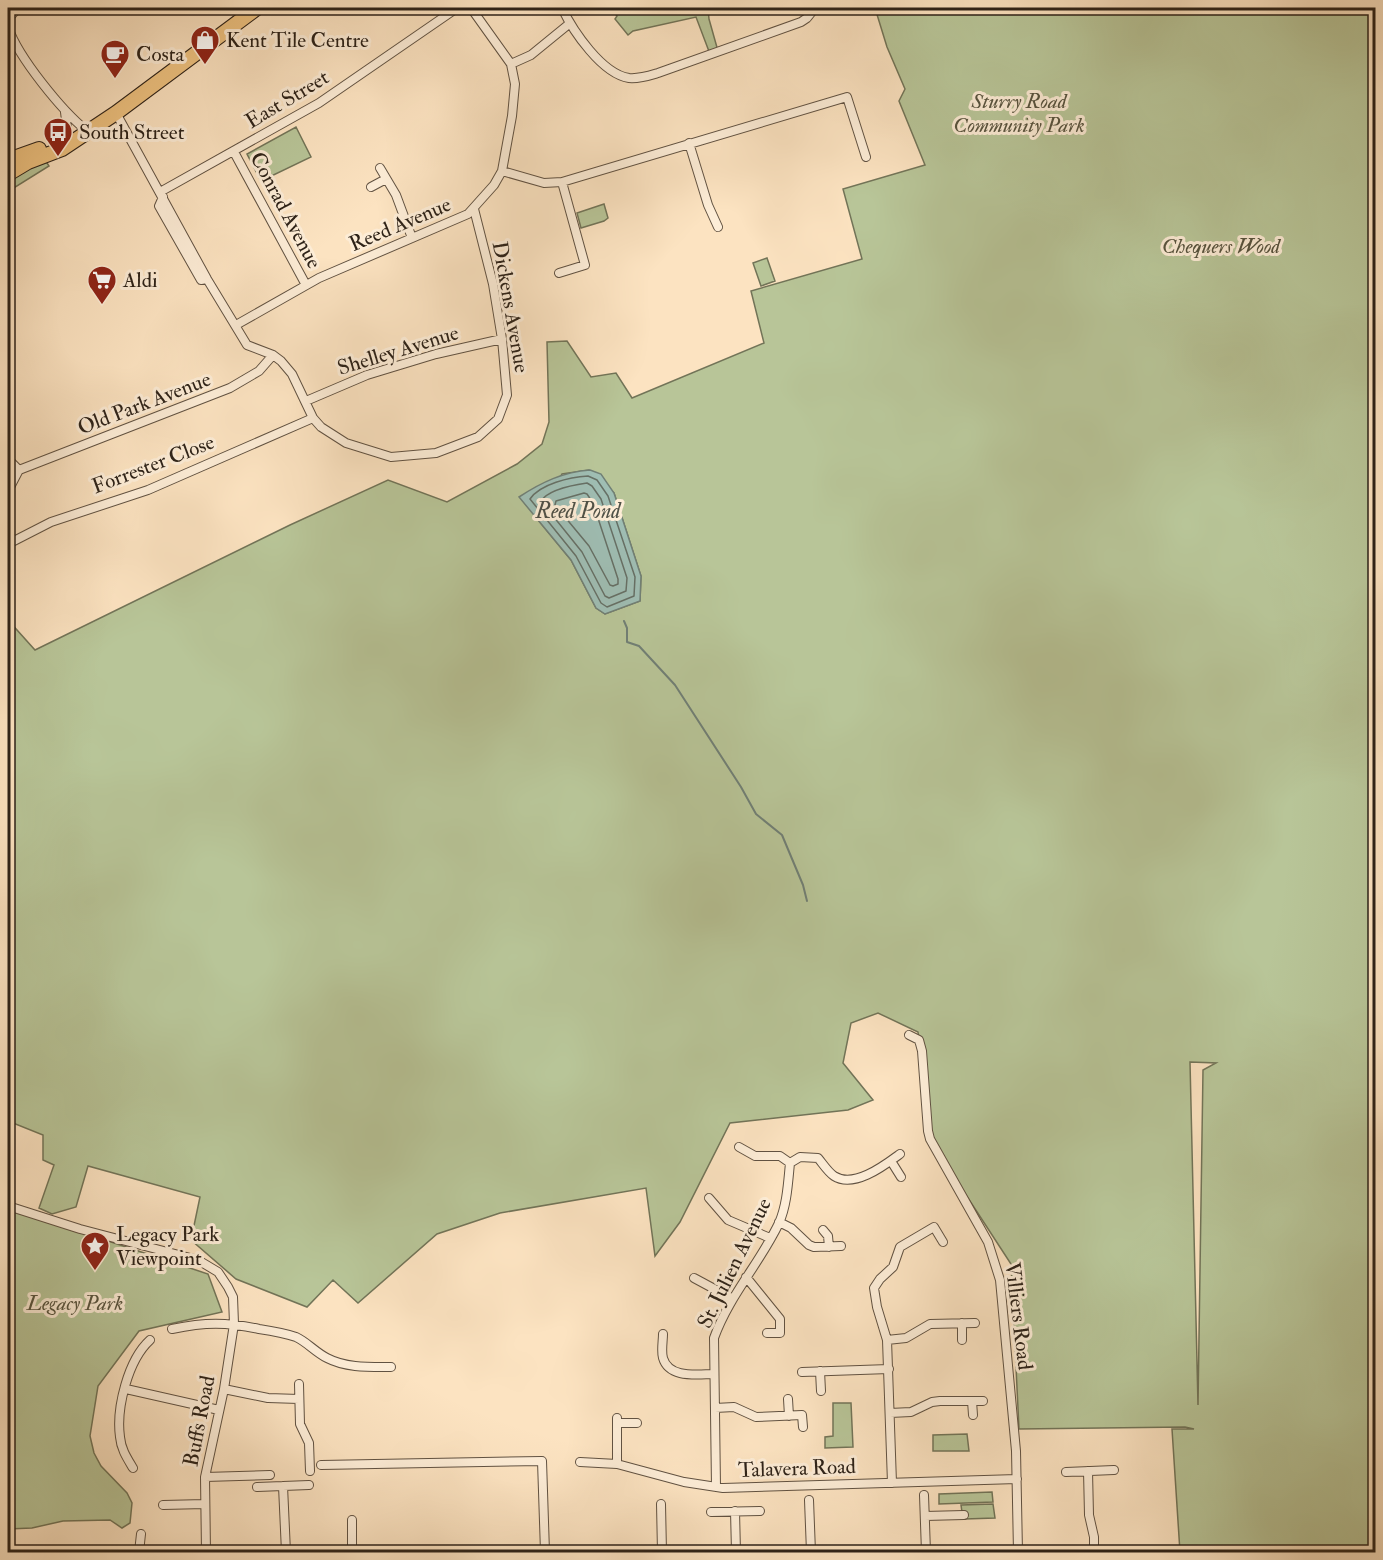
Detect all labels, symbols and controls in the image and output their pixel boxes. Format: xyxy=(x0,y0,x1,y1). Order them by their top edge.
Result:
shop icon: Kent Tile Centre xyxy=(189,24,221,66)
place label: Kent Tile Centre xyxy=(226,27,369,54)
cafe icon: Costa xyxy=(99,38,131,80)
place label: Costa xyxy=(136,41,184,68)
street label: East Street xyxy=(241,64,334,135)
park label: Sturry Road Community Park xyxy=(953,88,1085,139)
bus stop icon: South Street xyxy=(42,116,74,158)
place label: South Street xyxy=(79,119,185,146)
street label: Conrad Avenue xyxy=(244,147,328,273)
street label: Reed Avenue xyxy=(345,191,455,258)
park label: Chequers Wood xyxy=(1162,233,1281,260)
street label: Dickens Avenue xyxy=(486,239,535,375)
supermarket icon: Aldi xyxy=(86,264,118,306)
place label: Aldi xyxy=(122,267,158,294)
street label: Shelley Avenue xyxy=(334,319,462,382)
street label: Old Park Avenue xyxy=(74,366,215,441)
street label: Forrester Close xyxy=(88,429,218,500)
water label: Reed Pond xyxy=(534,497,622,525)
street label: St. Julien Avenue xyxy=(691,1193,778,1333)
place label: Legacy Park Viewpoint xyxy=(116,1221,219,1272)
place icon: Legacy Park Viewpoint xyxy=(79,1230,111,1272)
street label: Villiers Road xyxy=(998,1260,1039,1372)
park label: Legacy Park xyxy=(26,1290,123,1317)
street label: Buffs Road xyxy=(177,1373,222,1469)
street label: Talavera Road xyxy=(738,1453,857,1484)

